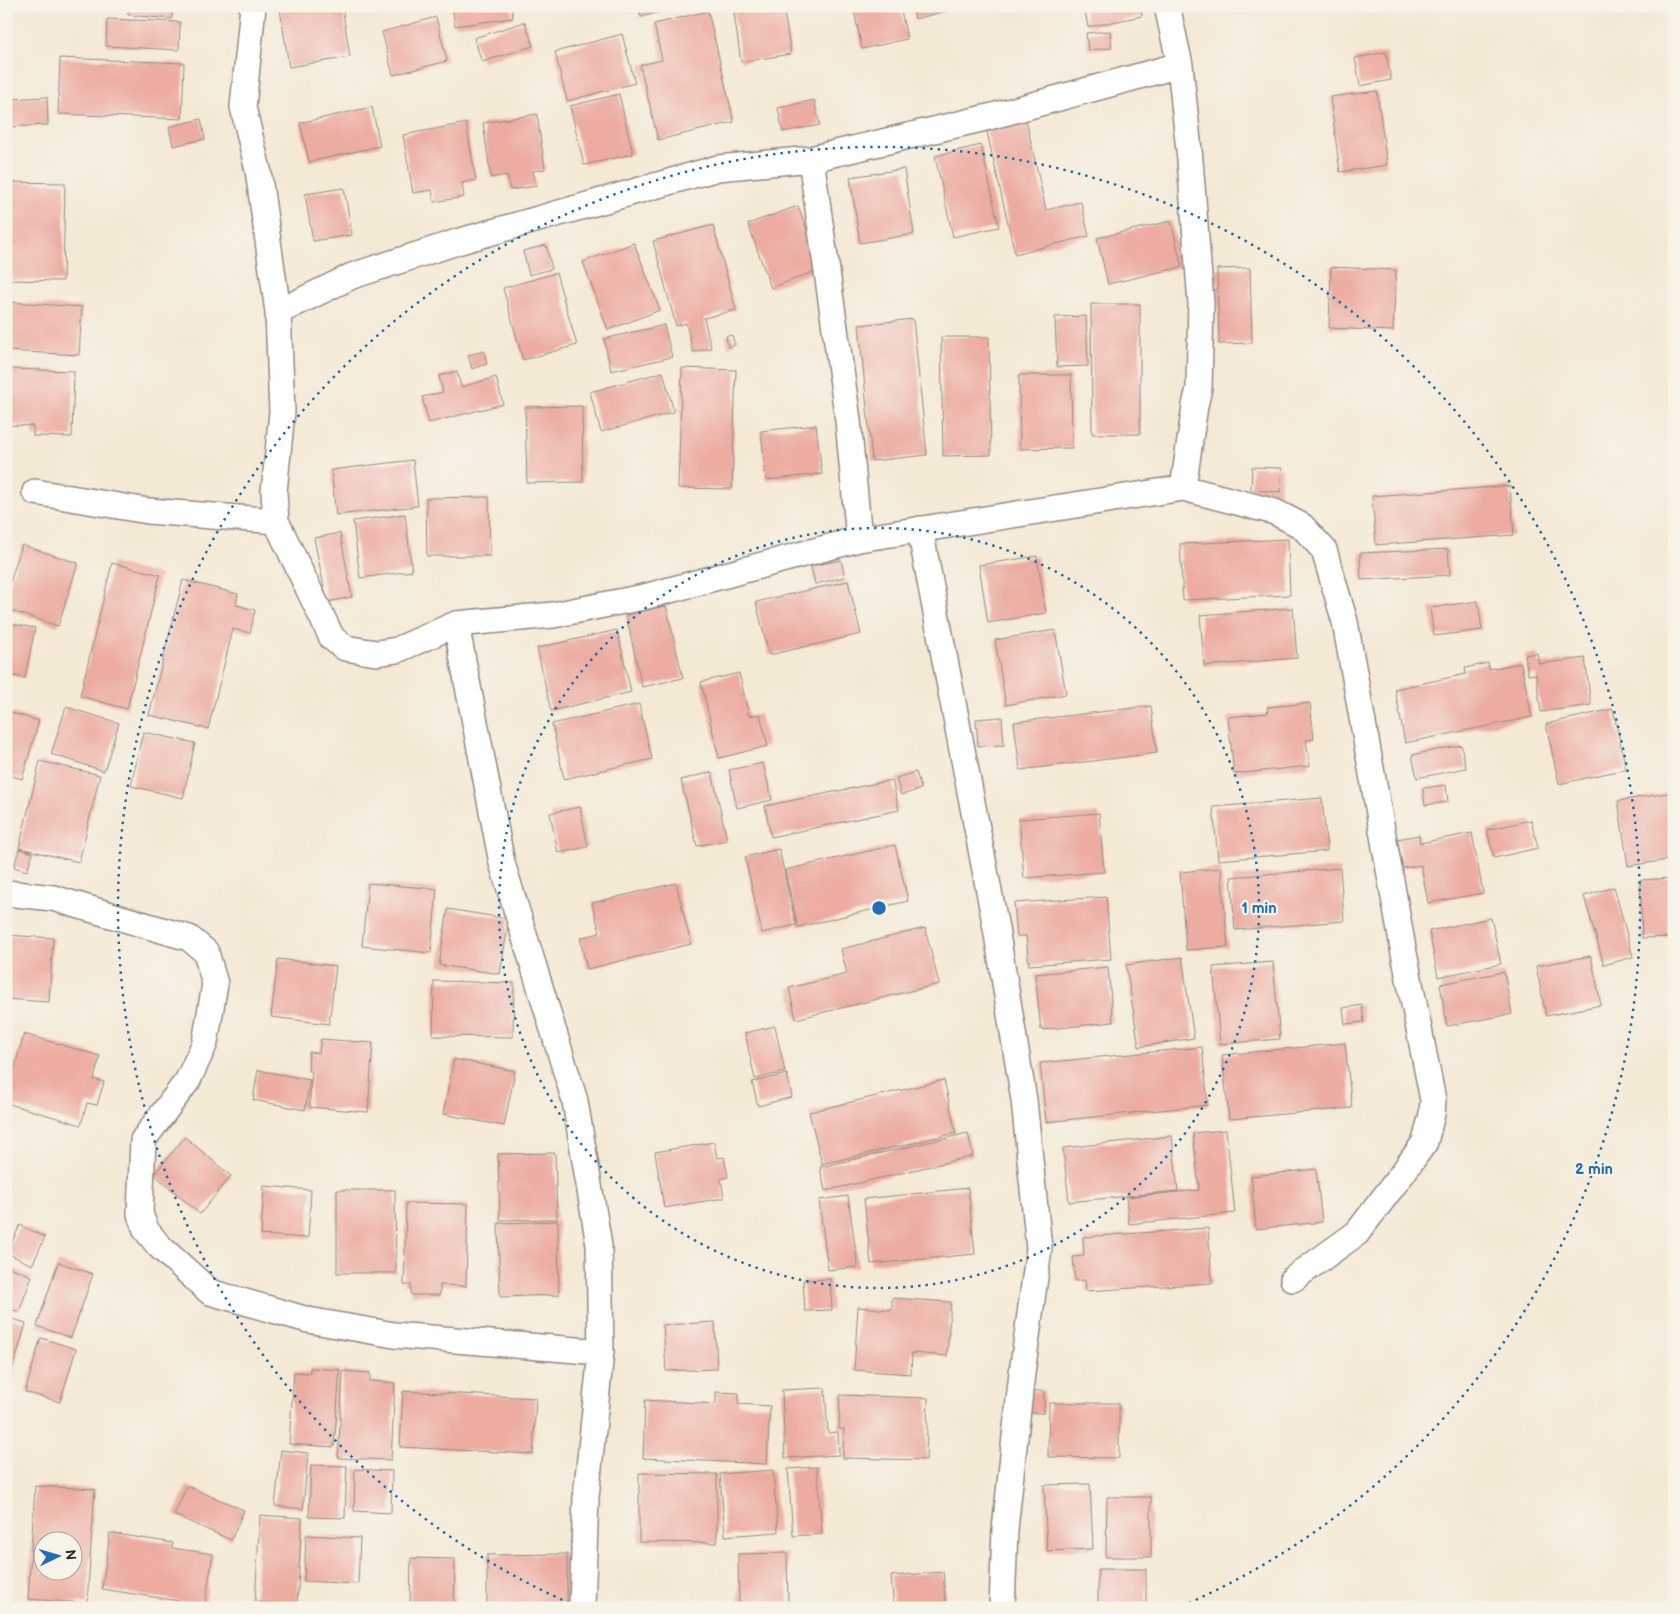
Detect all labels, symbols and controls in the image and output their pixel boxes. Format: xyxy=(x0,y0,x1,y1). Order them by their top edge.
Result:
centre of rings xyxy=(870,899,888,917)
text: 1 min xyxy=(1241,899,1277,918)
text: 2 min xyxy=(1575,1160,1613,1179)
north arrow xyxy=(32,1532,82,1582)
text: N xyxy=(62,1549,79,1561)

